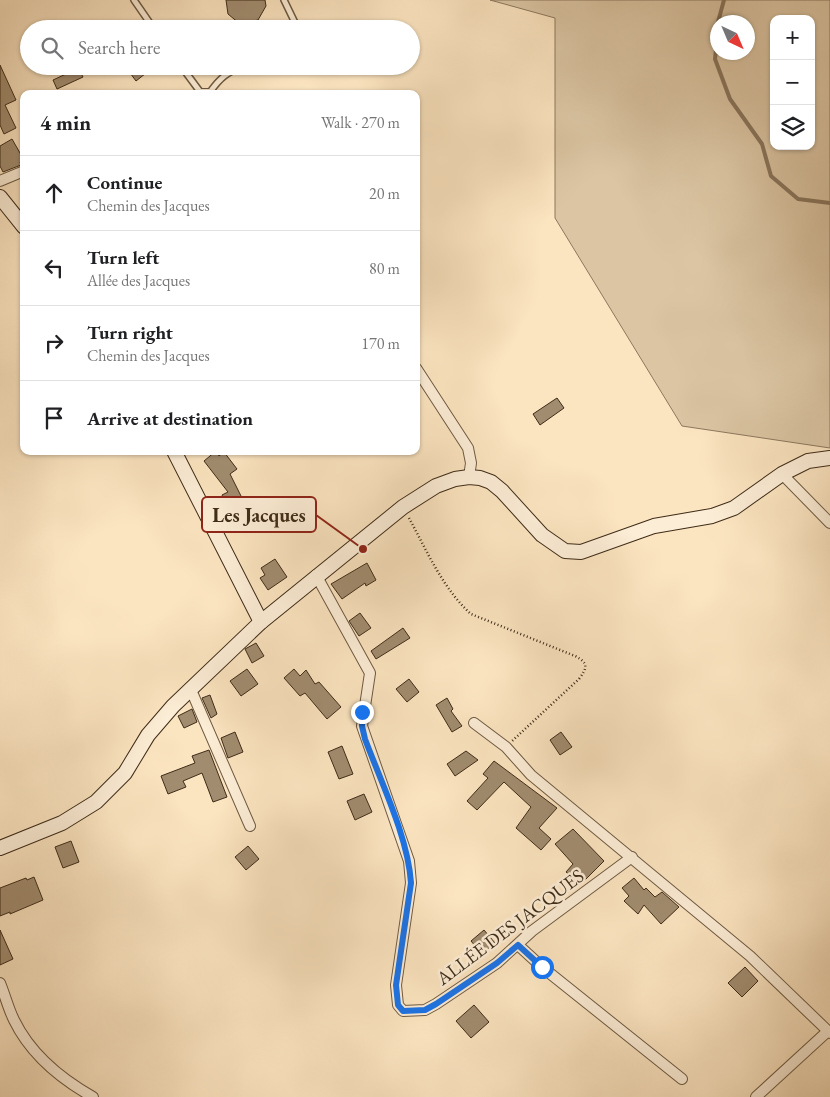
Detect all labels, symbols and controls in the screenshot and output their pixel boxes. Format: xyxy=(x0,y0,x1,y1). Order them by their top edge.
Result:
north arrow xyxy=(710,15,755,60)
map controls xyxy=(770,15,815,150)
button: + xyxy=(770,15,815,60)
search box xyxy=(20,20,420,75)
icon: search xyxy=(38,34,66,62)
text: Search here xyxy=(78,35,160,60)
button: − xyxy=(770,60,815,105)
button: layers xyxy=(770,105,815,150)
text: 4 min xyxy=(40,109,91,136)
text: Walk · 270 m xyxy=(321,112,400,133)
text: Continue xyxy=(87,170,162,195)
icon: ahead xyxy=(40,179,68,207)
text: 20 m xyxy=(369,183,400,204)
text: Chemin des Jacques xyxy=(87,195,210,216)
text: Turn left xyxy=(87,245,159,270)
icon: left xyxy=(40,254,68,282)
text: 80 m xyxy=(369,258,400,279)
text: Allée des Jacques xyxy=(87,270,190,291)
text: Turn right xyxy=(87,320,173,345)
icon: right xyxy=(40,329,68,357)
text: 170 m xyxy=(361,333,400,354)
text: Chemin des Jacques xyxy=(87,345,210,366)
icon: arrive xyxy=(40,404,68,432)
text: Arrive at destination xyxy=(87,406,253,431)
callout: Les Jacques xyxy=(202,497,316,532)
text: Les Jacques xyxy=(212,502,306,528)
route end xyxy=(351,701,374,724)
street label: ALLÉE DES JACQUES xyxy=(430,863,589,991)
route start xyxy=(531,956,554,979)

